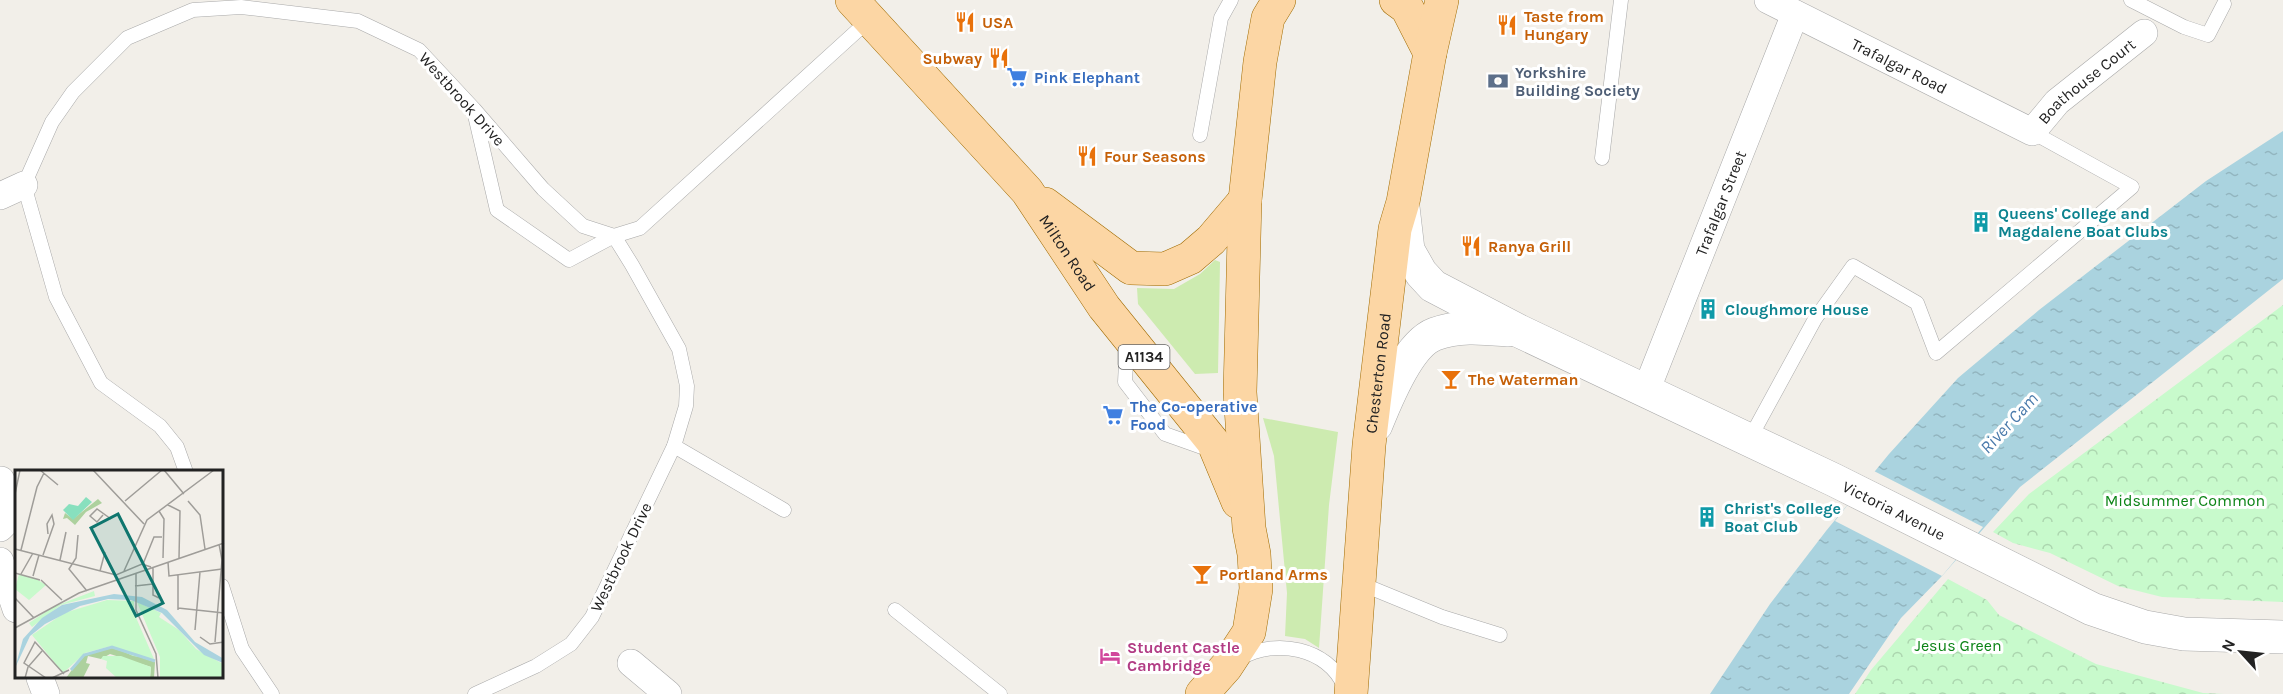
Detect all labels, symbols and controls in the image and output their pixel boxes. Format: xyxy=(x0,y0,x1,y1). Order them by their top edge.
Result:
place label: Taste from Hungary xyxy=(1524,7,1604,44)
restaurant icon: USA xyxy=(953,10,977,34)
place label: USA xyxy=(982,13,1013,32)
restaurant icon: Taste from Hungary xyxy=(1495,13,1519,37)
street label: Trafalgar Road xyxy=(1848,34,1950,98)
street label: Boathouse Court xyxy=(2033,34,2139,128)
restaurant icon: Subway xyxy=(987,46,1011,70)
street label: Westbrook Drive xyxy=(415,48,509,150)
place label: Subway xyxy=(922,49,982,68)
place label: Yorkshire Building Society xyxy=(1515,63,1640,100)
supermarket icon: Pink Elephant xyxy=(1005,65,1029,89)
place label: Pink Elephant xyxy=(1034,68,1140,87)
bank icon: Yorkshire Building Society xyxy=(1486,69,1510,93)
restaurant icon: Four Seasons xyxy=(1075,144,1099,168)
place label: Four Seasons xyxy=(1104,147,1206,166)
street label: Trafalgar Street xyxy=(1691,148,1750,259)
place label: Queens' College and Magdalene Boat Clubs xyxy=(1998,204,2168,241)
building icon: Queens' College and Magdalene Boat Clubs xyxy=(1969,210,1993,234)
street label: Milton Road xyxy=(1036,211,1100,294)
restaurant icon: Ranya Grill xyxy=(1459,234,1483,258)
place label: Ranya Grill xyxy=(1488,237,1571,256)
building icon: Cloughmore House xyxy=(1696,297,1720,321)
place label: Cloughmore House xyxy=(1725,300,1869,319)
street label: Chesterton Road xyxy=(1361,312,1394,435)
road number: A1134 xyxy=(1118,345,1170,369)
bar icon: The Waterman xyxy=(1439,367,1463,391)
place label: The Waterman xyxy=(1468,370,1578,389)
water label: River Cam xyxy=(1975,388,2043,458)
place label: The Co-operative Food xyxy=(1130,397,1257,434)
supermarket icon: The Co-operative Food xyxy=(1101,403,1125,427)
inset map xyxy=(15,470,224,679)
street label: Victoria Avenue xyxy=(1839,476,1949,544)
park label: Midsummer Common xyxy=(2105,491,2265,510)
street label: Westbrook Drive xyxy=(586,499,656,615)
place label: Christ's College Boat Club xyxy=(1724,499,1841,536)
building icon: Christ's College Boat Club xyxy=(1695,505,1719,529)
bar icon: Portland Arms xyxy=(1190,562,1214,586)
place label: Portland Arms xyxy=(1219,565,1328,584)
north arrow xyxy=(2211,622,2271,682)
park label: Jesus Green xyxy=(1914,636,2002,655)
text: N xyxy=(2217,636,2239,655)
place label: Student Castle Cambridge xyxy=(1127,638,1240,675)
hotel icon: Student Castle Cambridge xyxy=(1098,644,1122,668)

